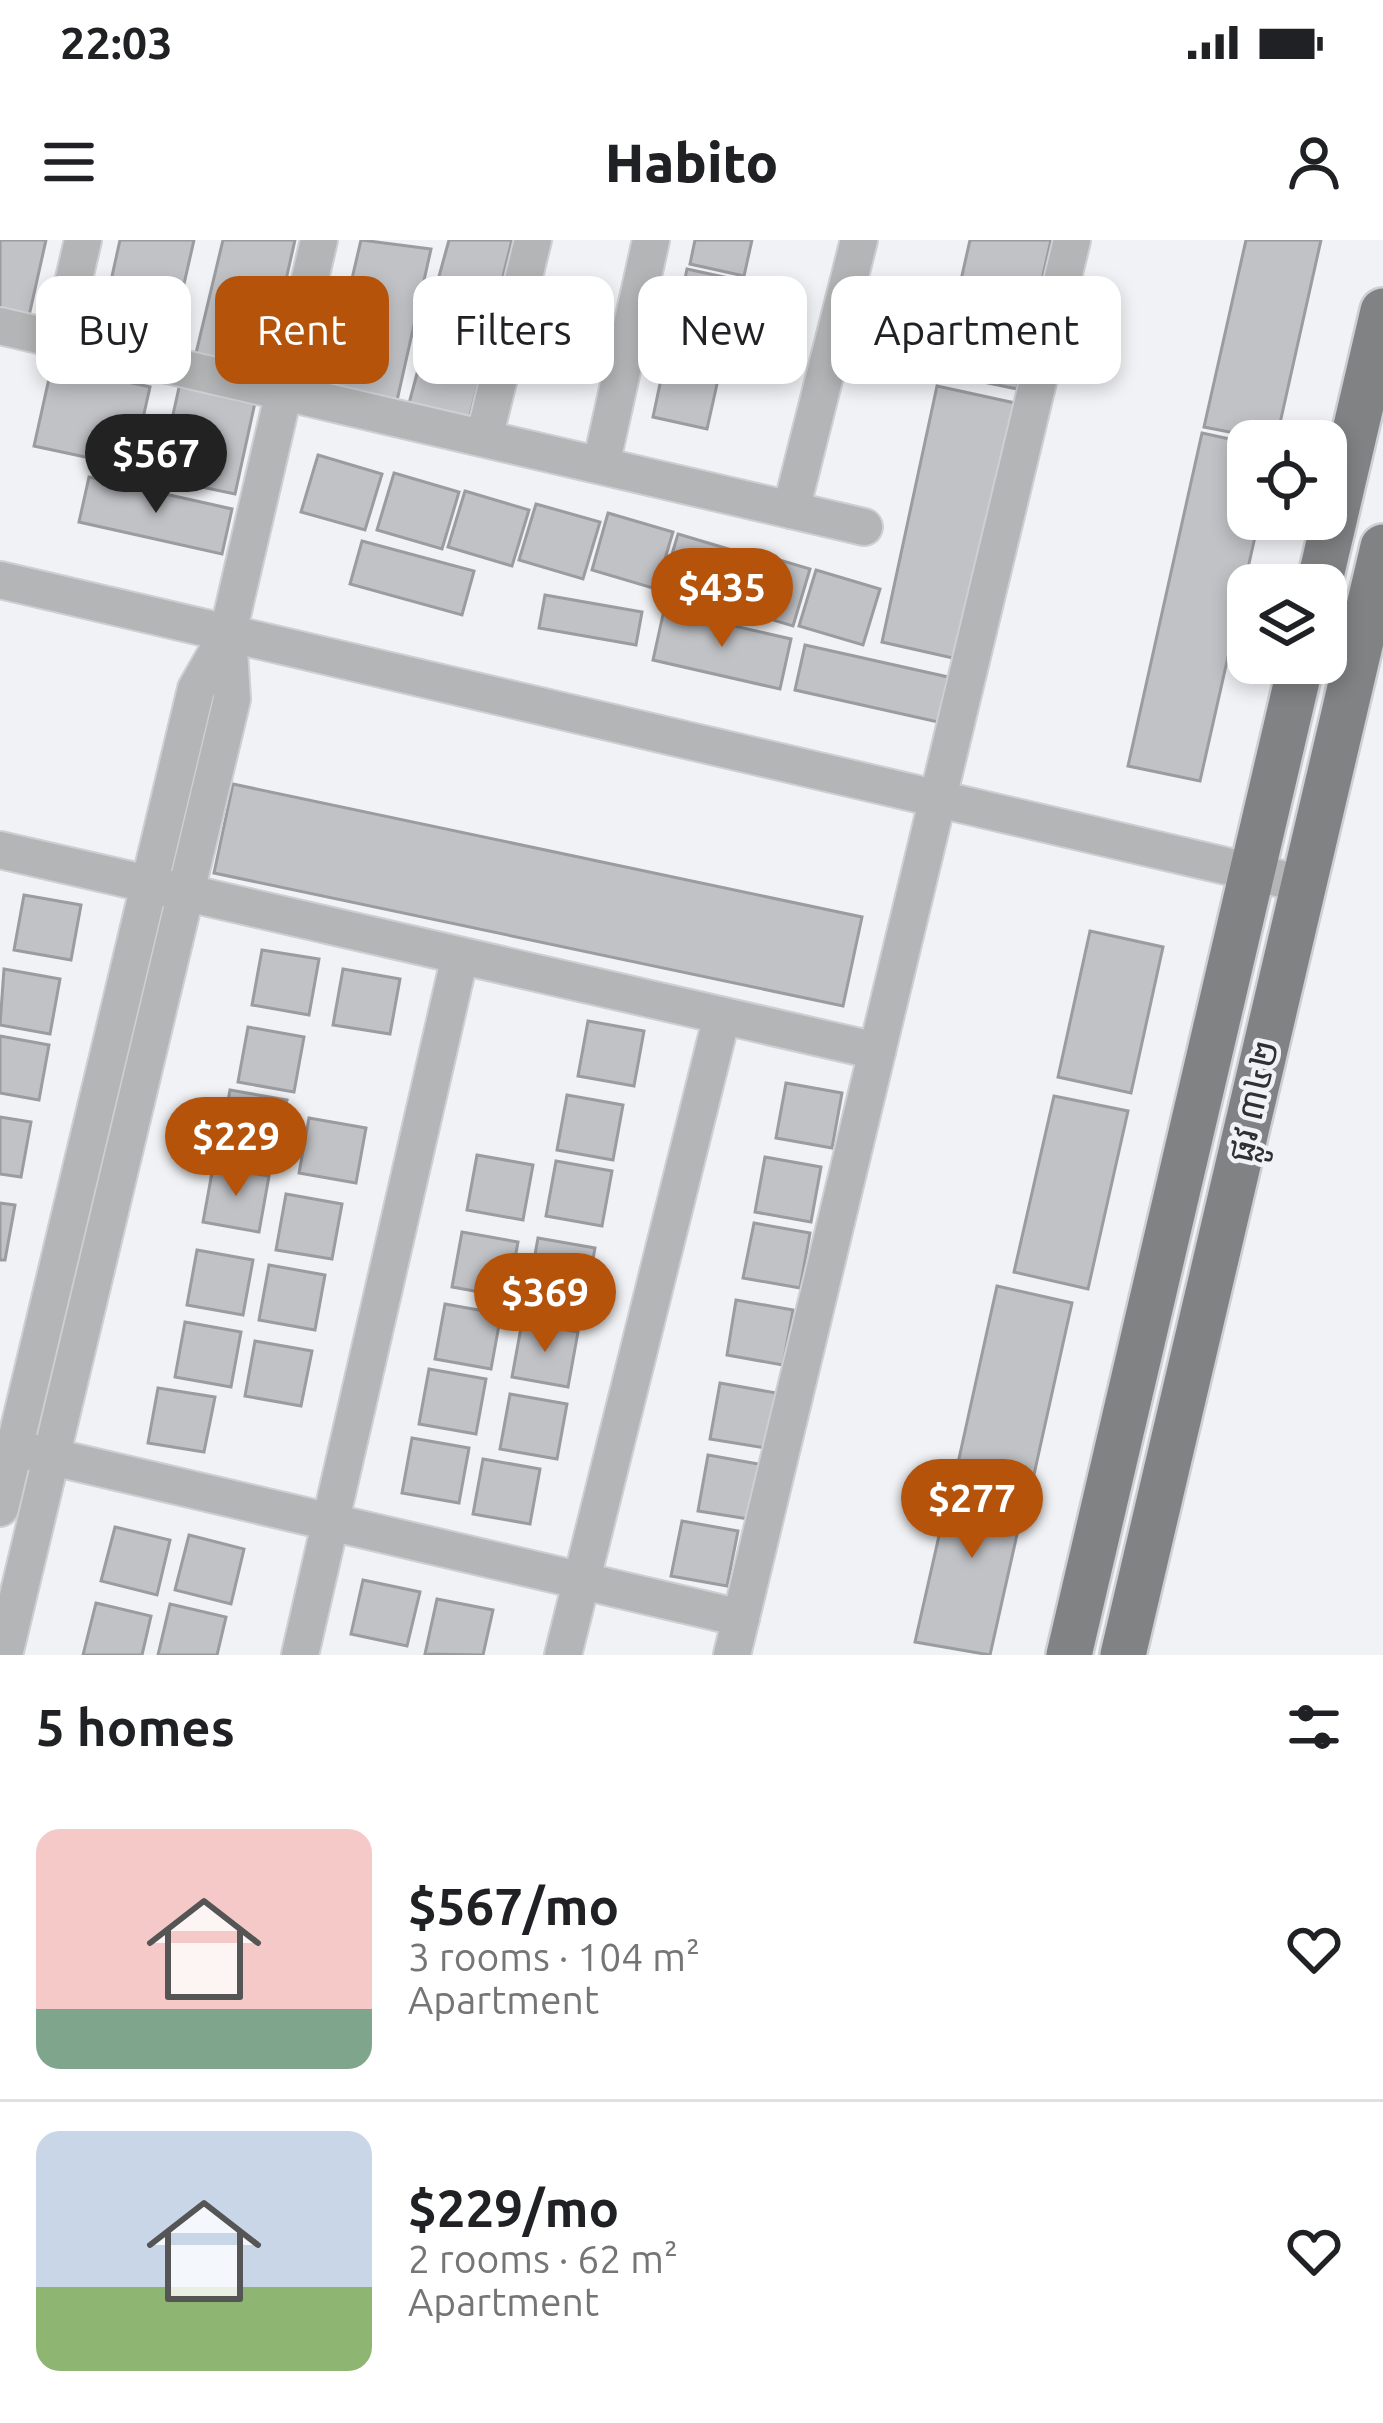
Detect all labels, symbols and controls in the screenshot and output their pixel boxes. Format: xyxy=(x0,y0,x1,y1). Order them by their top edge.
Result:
text: 22:03 xyxy=(60,17,173,68)
icon: menu xyxy=(36,129,102,195)
icon: person xyxy=(1281,129,1347,195)
text: Habito xyxy=(605,132,778,192)
chip: Buy xyxy=(36,276,191,384)
chip: Rent xyxy=(215,276,389,384)
chip: Filters xyxy=(413,276,614,384)
chip: New xyxy=(638,276,807,384)
chip: Apartment xyxy=(831,276,1121,384)
pin: $567 xyxy=(85,414,227,516)
map controls xyxy=(1227,420,1347,684)
button: locate xyxy=(1227,420,1347,540)
text: $567 xyxy=(112,431,200,474)
pin: $435 xyxy=(651,548,793,650)
button: layers xyxy=(1227,564,1347,684)
text: $435 xyxy=(678,565,766,608)
street label: ផ្លូវ ៣៤២ xyxy=(1218,1036,1298,1169)
pin: $229 xyxy=(165,1097,307,1199)
text: $229 xyxy=(192,1114,280,1157)
pin: $369 xyxy=(474,1253,616,1355)
text: $369 xyxy=(501,1270,589,1313)
pin: $277 xyxy=(901,1459,1043,1561)
text: $277 xyxy=(928,1476,1016,1519)
icon: filters xyxy=(1281,1694,1347,1760)
text: 5 homes xyxy=(36,1698,235,1756)
icon: home xyxy=(132,1877,276,2021)
text: $567/mo xyxy=(408,1877,619,1935)
icon: heart xyxy=(1281,1916,1347,1982)
text: 3 rooms · 104 m² xyxy=(408,1935,700,1978)
text: Apartment xyxy=(408,1978,599,2021)
icon: home xyxy=(132,2179,276,2323)
text: $229/mo xyxy=(408,2179,619,2237)
icon: heart xyxy=(1281,2218,1347,2284)
text: 2 rooms · 62 m² xyxy=(408,2237,678,2280)
text: Apartment xyxy=(408,2280,599,2323)

